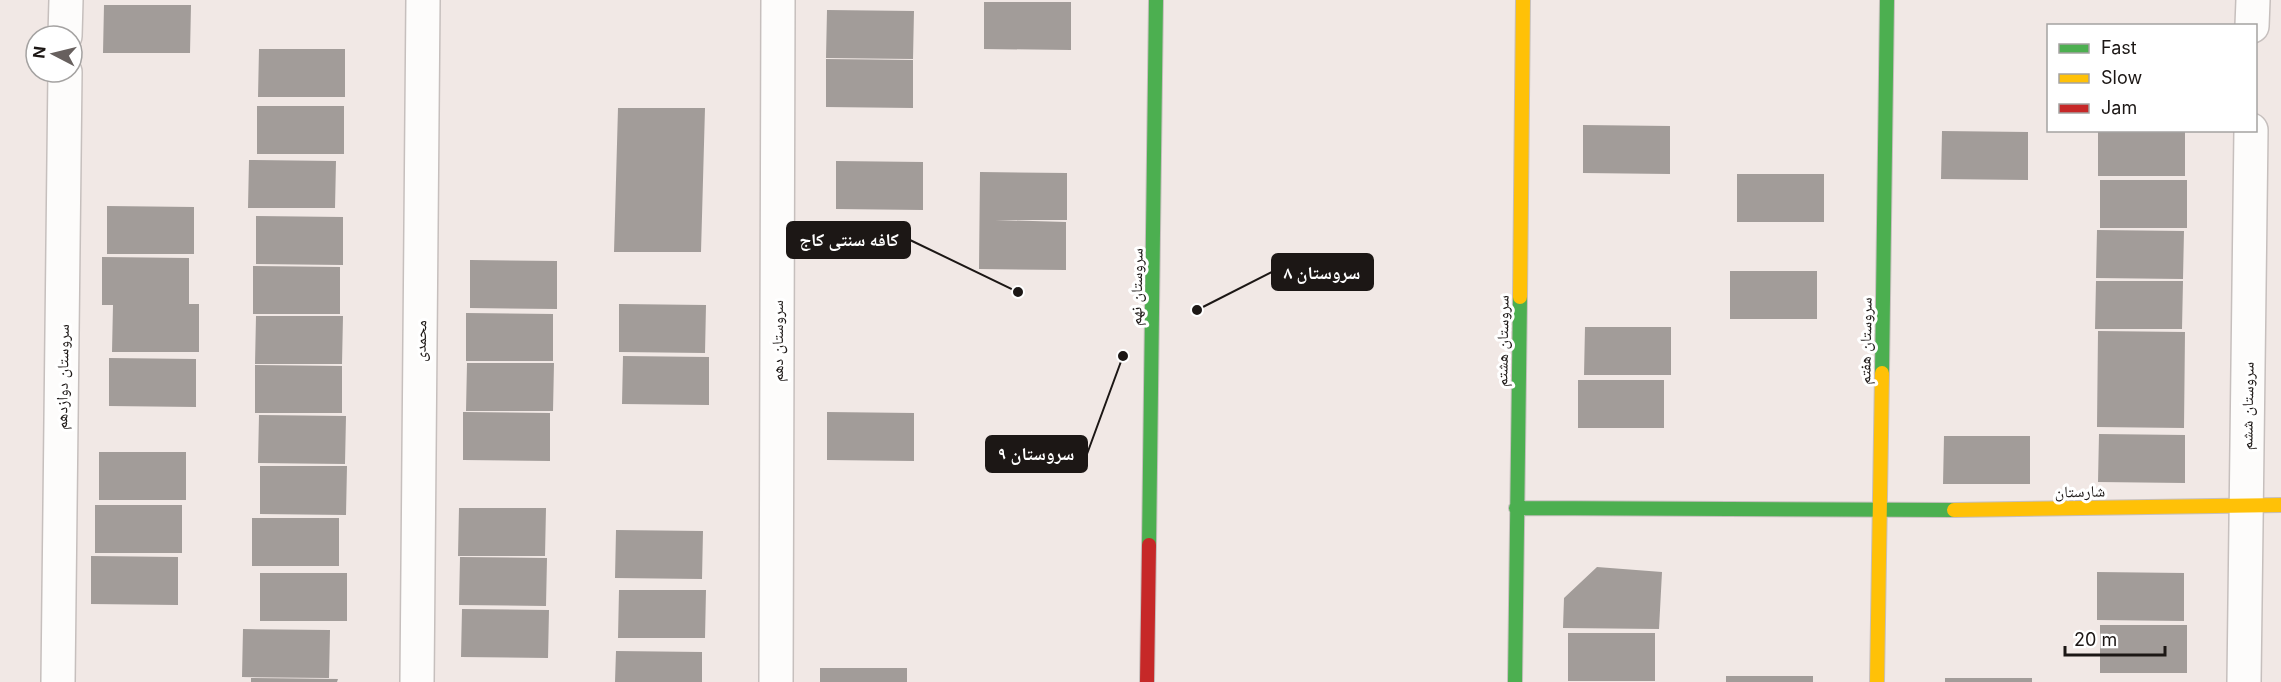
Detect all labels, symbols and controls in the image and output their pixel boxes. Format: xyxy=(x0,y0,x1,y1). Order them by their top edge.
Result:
north arrow xyxy=(24,24,84,84)
legend xyxy=(2047,24,2257,132)
text: Fast xyxy=(2101,37,2137,58)
text: N xyxy=(28,45,50,59)
text: Slow xyxy=(2101,67,2142,88)
text: Jam xyxy=(2101,97,2137,118)
callout: کافه سنتی کاج xyxy=(787,222,910,258)
text: کافه سنتی کاج xyxy=(799,229,899,251)
street label: سروستان نهم xyxy=(1125,248,1148,326)
callout: سروستان ٨ xyxy=(1272,254,1373,290)
text: سروستان ٨ xyxy=(1284,262,1360,284)
street label: سروستان هشتم xyxy=(1491,295,1514,387)
street label: سروستان هفتم xyxy=(1854,297,1877,385)
street label: سروستان دهم xyxy=(767,300,788,382)
street label: محمدی xyxy=(410,320,431,362)
street label: سروستان دوازدهم xyxy=(51,324,74,430)
street label: سروستان ششم xyxy=(2236,362,2259,450)
callout: سروستان ٩ xyxy=(986,436,1087,472)
text: سروستان ٩ xyxy=(998,443,1074,465)
street label: شارستان xyxy=(2055,481,2105,502)
scale bar xyxy=(2065,619,2166,657)
text: 20 m xyxy=(2074,629,2117,650)

